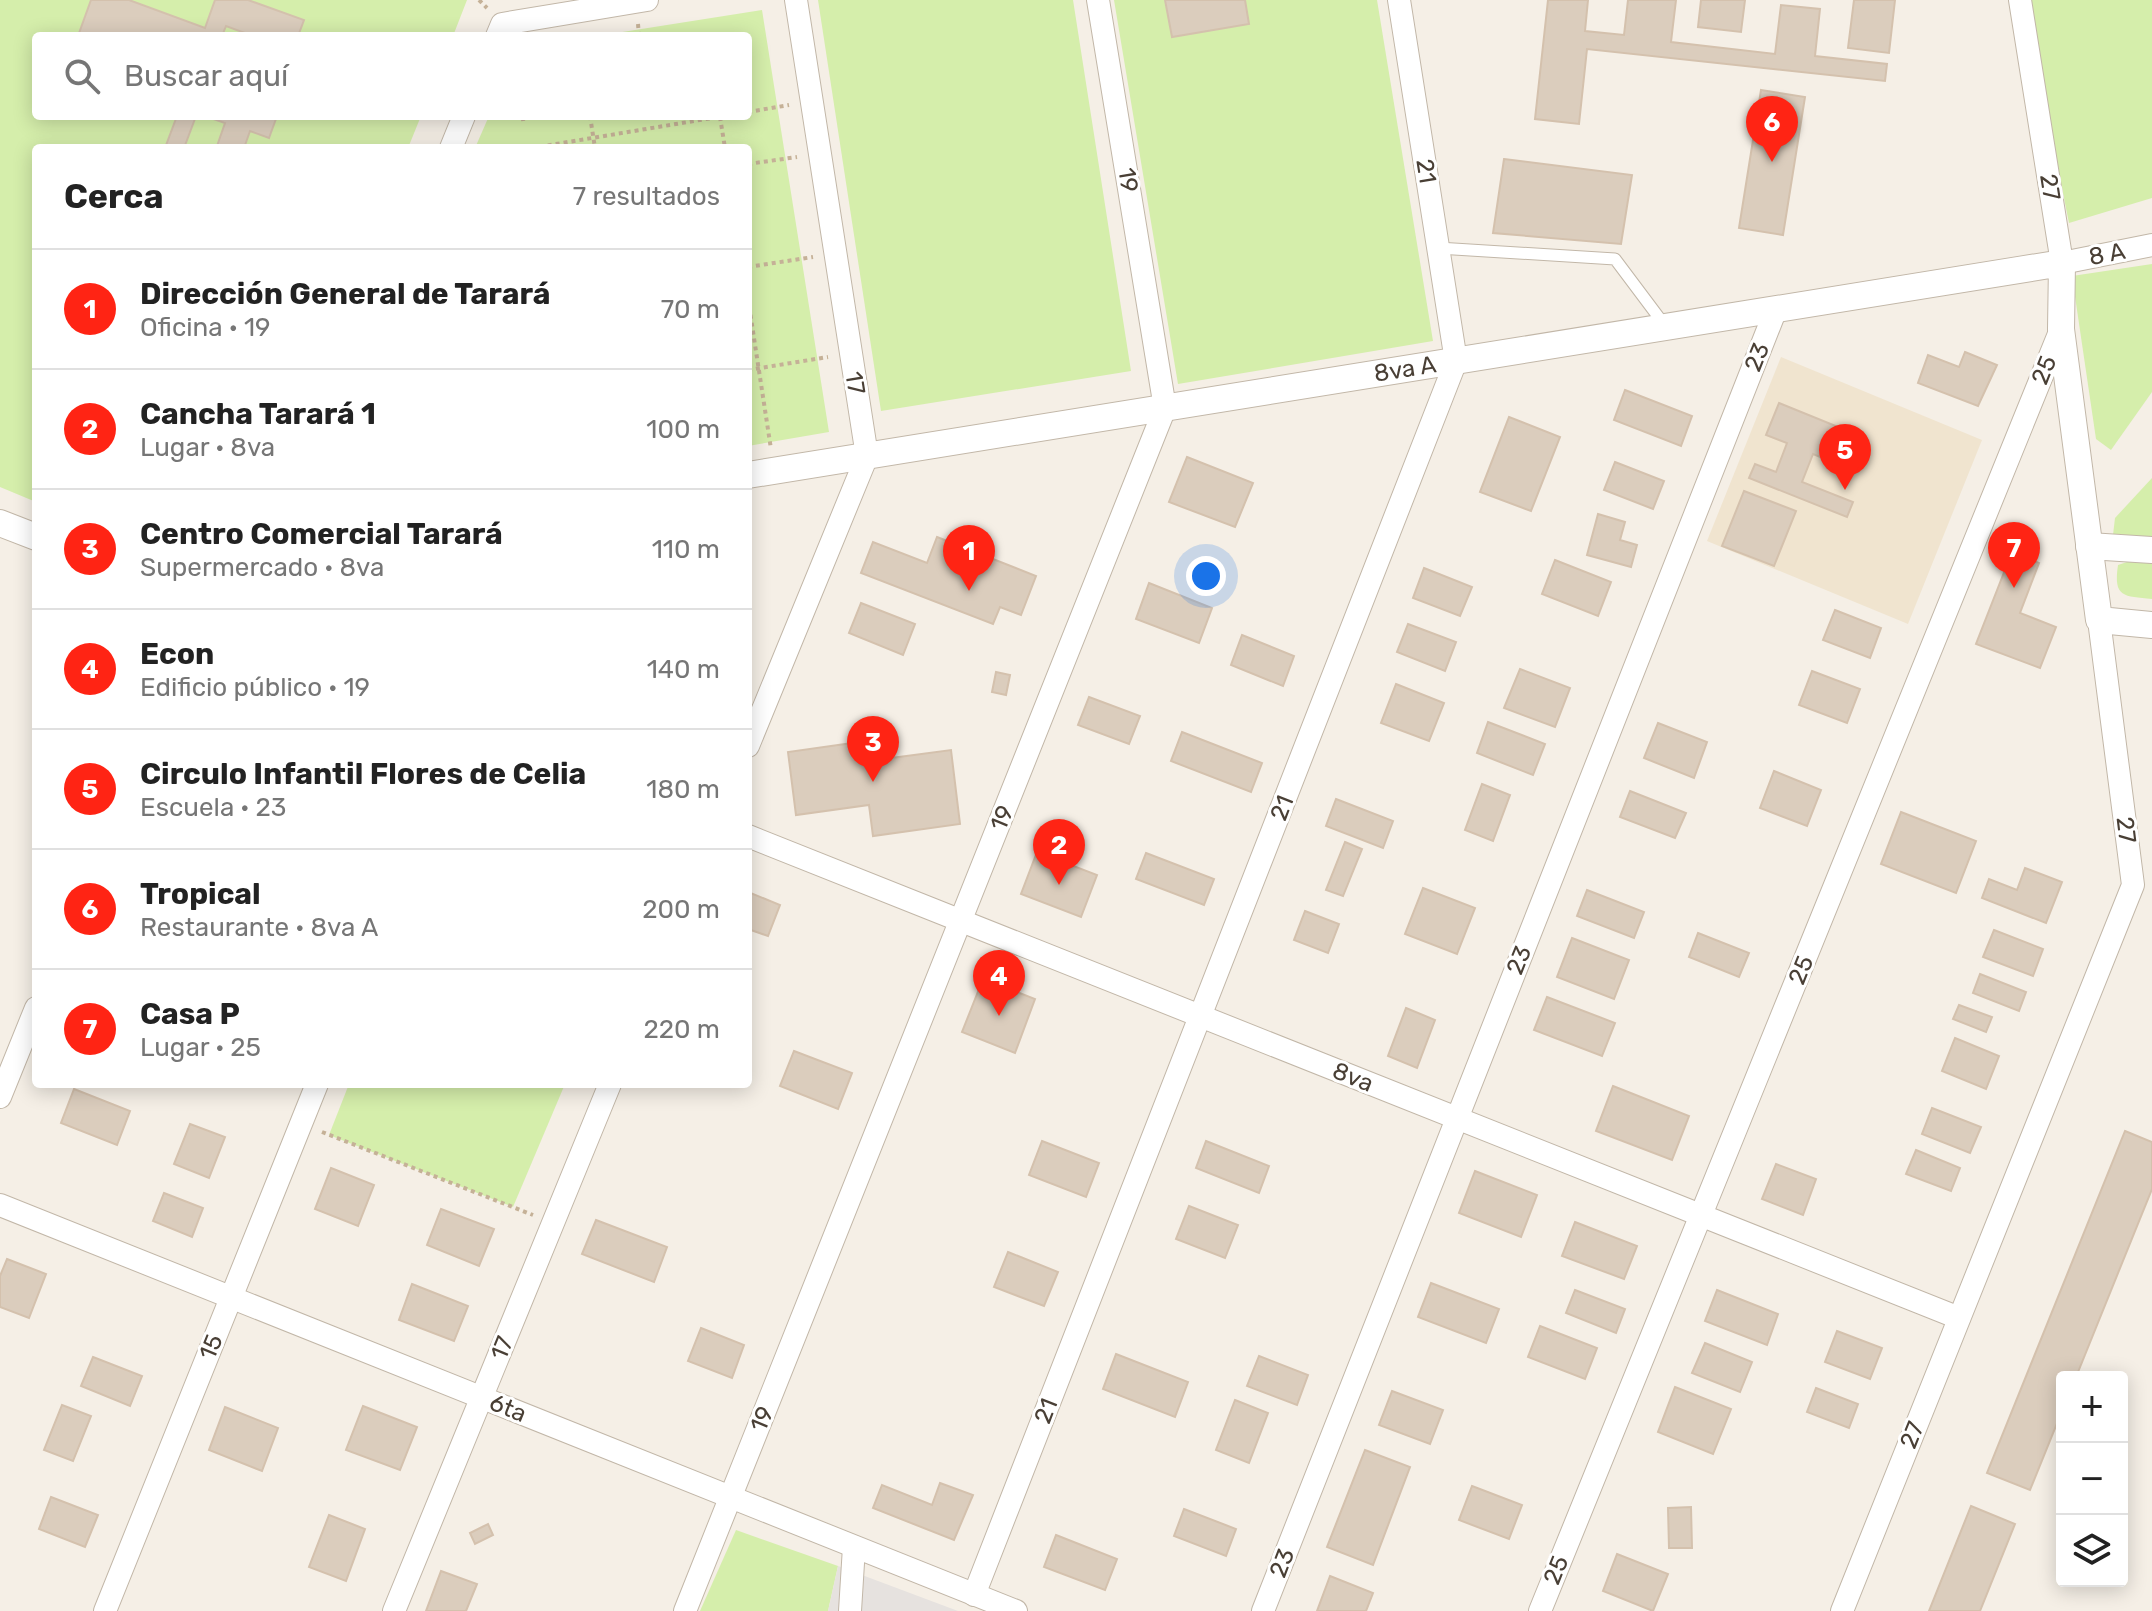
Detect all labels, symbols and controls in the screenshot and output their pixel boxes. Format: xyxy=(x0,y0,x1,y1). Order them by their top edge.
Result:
search box xyxy=(32,32,752,120)
icon: search xyxy=(60,54,104,98)
text: Buscar aquí xyxy=(124,58,288,94)
pin: 6 xyxy=(1746,96,1798,162)
street label: 21 xyxy=(1410,157,1442,185)
street label: 19 xyxy=(1112,166,1144,194)
street label: 27 xyxy=(2034,172,2066,202)
text: Cerca xyxy=(64,176,163,217)
text: 7 resultados xyxy=(573,181,720,212)
street label: 8 A xyxy=(2086,237,2128,271)
text: Dirección General de Tarará xyxy=(140,276,550,312)
text: 1 xyxy=(84,294,96,325)
text: 70 m xyxy=(661,294,720,325)
text: Oficina · 19 xyxy=(140,312,271,343)
street label: 23 xyxy=(1739,339,1775,375)
street label: 8va A xyxy=(1372,350,1438,388)
street label: 25 xyxy=(2026,352,2062,388)
street label: 17 xyxy=(839,370,871,396)
text: Cancha Tarará 1 xyxy=(140,396,376,432)
text: 2 xyxy=(82,414,98,445)
text: 100 m xyxy=(646,414,720,445)
pin: 5 xyxy=(1819,424,1871,490)
text: Lugar · 8va xyxy=(140,432,275,463)
text: Centro Comercial Tarará xyxy=(140,516,503,552)
pin: 7 xyxy=(1988,522,2040,588)
pin: 1 xyxy=(943,525,995,591)
text: 3 xyxy=(81,534,99,565)
text: 110 m xyxy=(652,534,720,565)
text: Supermercado · 8va xyxy=(140,552,384,583)
your location xyxy=(1186,556,1226,596)
text: Econ xyxy=(140,636,214,672)
text: 4 xyxy=(81,654,99,685)
text: 140 m xyxy=(647,654,720,685)
text: Edificio público · 19 xyxy=(140,672,370,703)
pin: 3 xyxy=(847,716,899,782)
text: Circulo Infantil Flores de Celia xyxy=(140,756,586,792)
text: 5 xyxy=(82,774,98,805)
text: 180 m xyxy=(646,774,720,805)
text: Escuela · 23 xyxy=(140,792,286,823)
street label: 21 xyxy=(1265,792,1299,824)
street label: 19 xyxy=(984,801,1020,835)
street label: 27 xyxy=(2110,815,2142,845)
pin: 2 xyxy=(1033,819,1085,885)
text: Tropical xyxy=(140,876,261,912)
text: 6 xyxy=(82,894,98,925)
text: 200 m xyxy=(642,894,720,925)
text: Restaurante · 8va A xyxy=(140,912,378,943)
street label: 23 xyxy=(1501,942,1537,978)
pin: 4 xyxy=(973,950,1025,1016)
street label: 25 xyxy=(1783,952,1819,988)
text: Casa P xyxy=(140,996,240,1032)
text: 7 xyxy=(83,1014,97,1045)
text: 220 m xyxy=(643,1014,720,1045)
text: Lugar · 25 xyxy=(140,1032,261,1063)
street label: 8va xyxy=(1329,1056,1377,1098)
street label: 15 xyxy=(193,1330,229,1364)
street label: 17 xyxy=(485,1332,519,1364)
map controls xyxy=(2056,1371,2128,1587)
button: + xyxy=(2056,1371,2128,1443)
street label: 6ta xyxy=(486,1388,530,1428)
street label: 21 xyxy=(1029,1395,1063,1427)
street label: 19 xyxy=(744,1402,780,1436)
street label: 27 xyxy=(1894,1418,1930,1452)
button: − xyxy=(2056,1443,2128,1515)
button: layers xyxy=(2056,1515,2128,1587)
street label: 23 xyxy=(1264,1545,1300,1581)
street label: 25 xyxy=(1538,1552,1574,1588)

